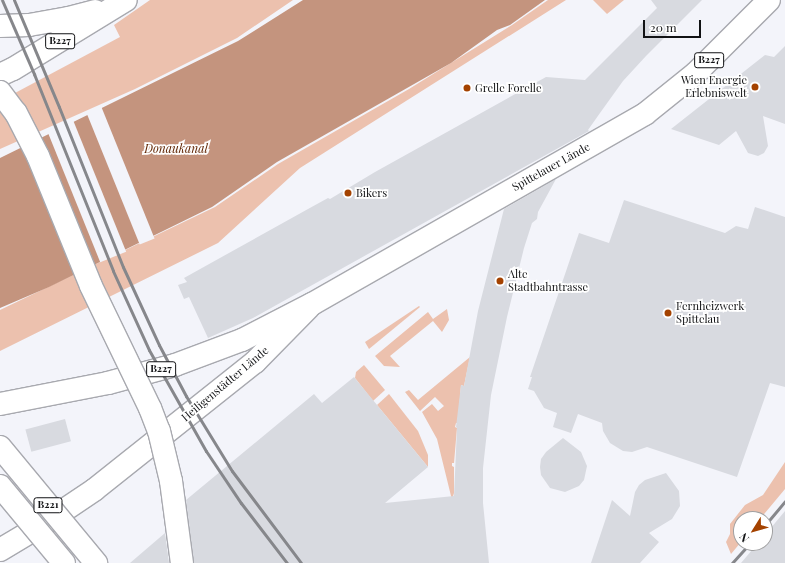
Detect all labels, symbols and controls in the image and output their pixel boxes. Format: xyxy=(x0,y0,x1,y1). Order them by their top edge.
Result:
scale bar xyxy=(645,12,703,38)
text: 20 m xyxy=(650,19,677,35)
road number: B227 xyxy=(45,33,75,49)
road number: B227 xyxy=(694,52,724,68)
place label: Wien Energie Erlebniswelt xyxy=(681,74,747,100)
place label: Grelle Forelle xyxy=(475,81,541,95)
marker: Wien Energie Erlebniswelt xyxy=(750,82,760,92)
marker: Grelle Forelle xyxy=(462,83,472,93)
street label: Spittelauer Lände xyxy=(510,140,592,194)
water label: Donaukanal xyxy=(144,142,208,156)
place label: Bikers xyxy=(356,186,387,200)
marker: Bikers xyxy=(343,188,353,198)
place label: Alte Stadtbahntrasse xyxy=(508,268,588,294)
marker: Alte Stadtbahntrasse xyxy=(495,276,505,286)
place label: Fernheizwerk Spittelau xyxy=(676,300,744,326)
marker: Fernheizwerk Spittelau xyxy=(663,308,673,318)
street label: Heiligenstädter Lände xyxy=(179,344,271,424)
road number: B227 xyxy=(146,361,176,377)
road number: B221 xyxy=(33,497,63,513)
north arrow xyxy=(733,511,773,551)
text: N xyxy=(735,530,752,546)

